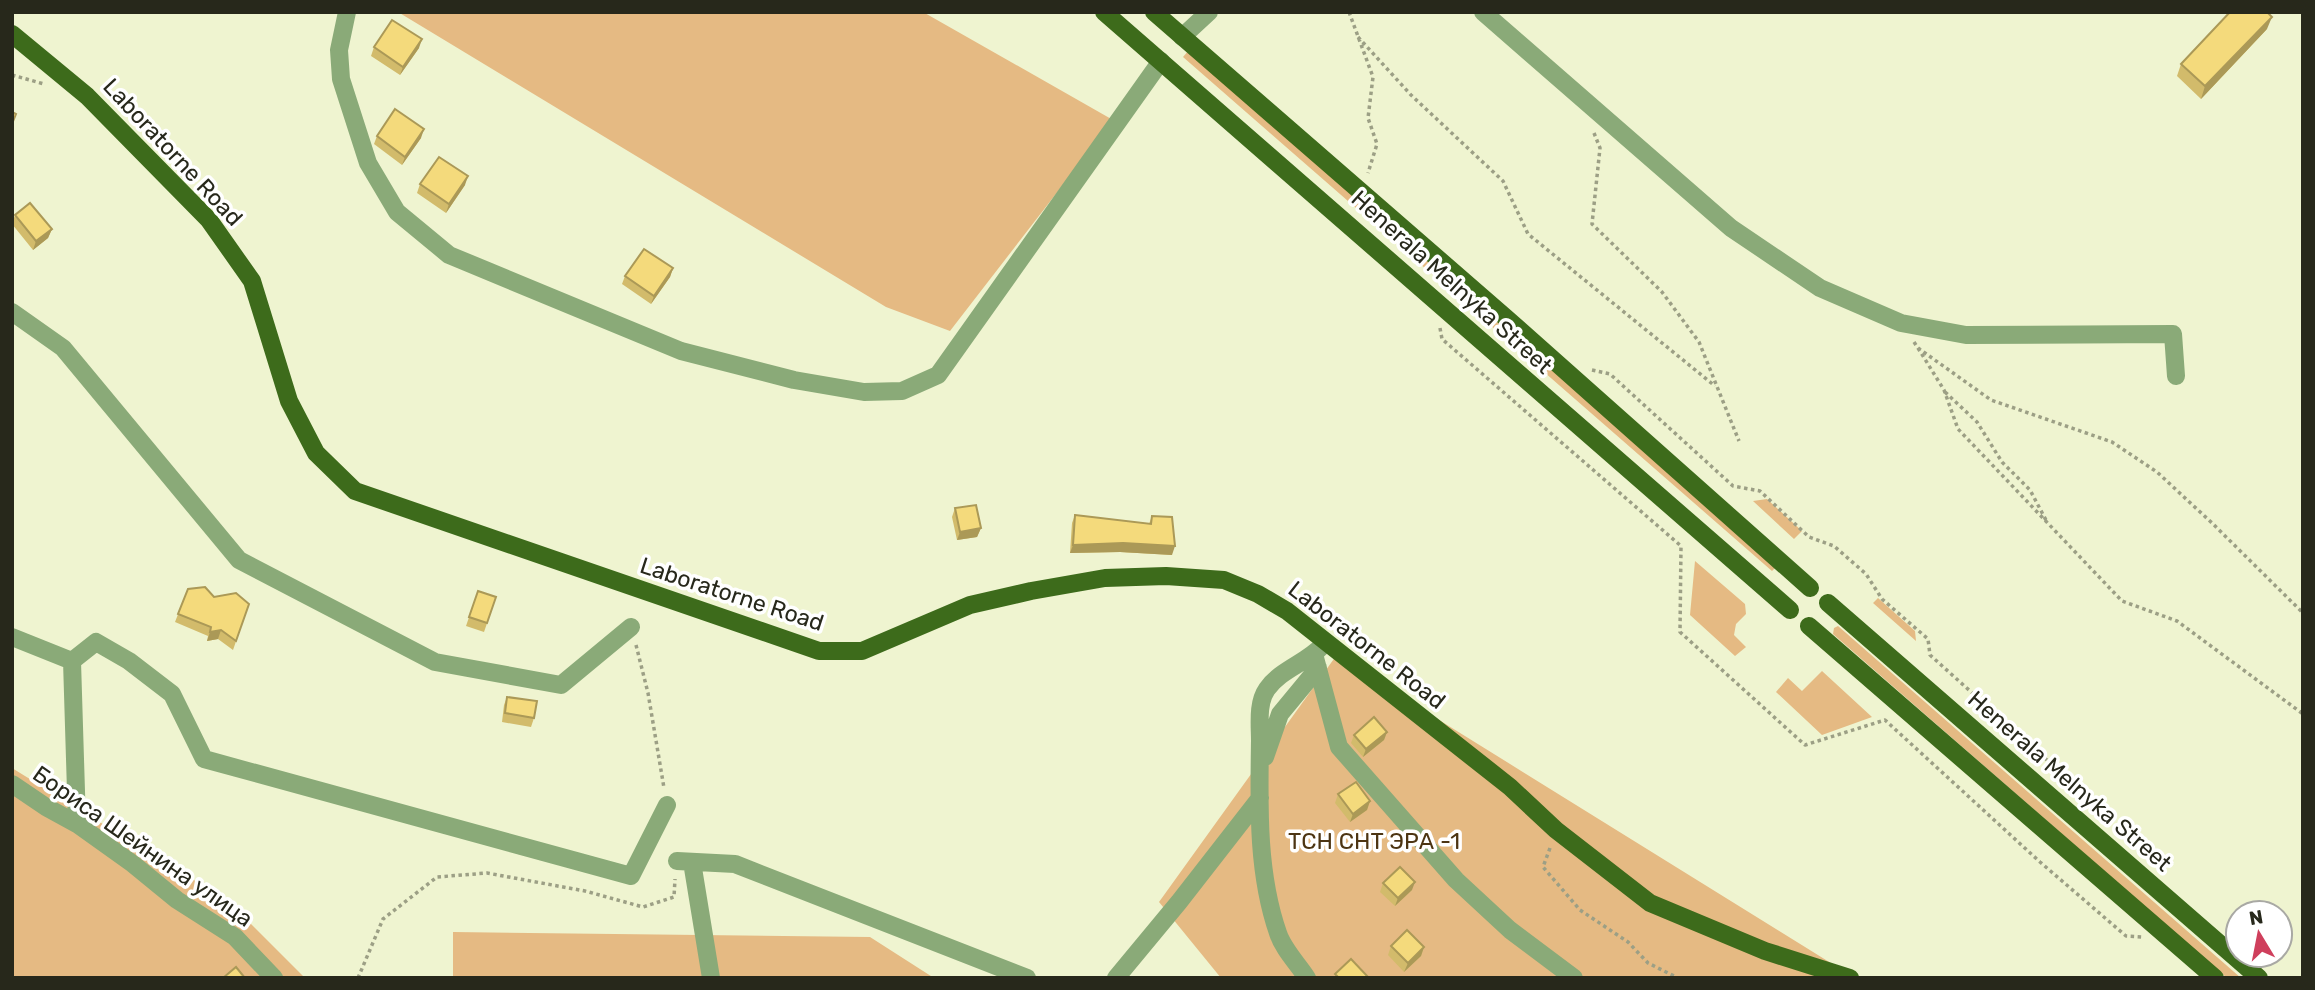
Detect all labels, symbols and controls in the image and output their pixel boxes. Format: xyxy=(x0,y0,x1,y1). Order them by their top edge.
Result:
street label: Laboratorne Road xyxy=(97,72,249,232)
street label: Henerala Melnyka Street xyxy=(1346,184,1558,380)
street label: Laboratorne Road xyxy=(637,551,827,637)
street label: Laboratorne Road xyxy=(1283,575,1451,715)
street label: Henerala Melnyka Street xyxy=(1962,685,2178,877)
street label: Бориса Шейнина улица xyxy=(28,759,258,933)
park label: ТСН СНТ ЭРА -1 xyxy=(1288,827,1460,855)
north arrow xyxy=(2224,899,2294,969)
text: N xyxy=(2247,905,2265,930)

